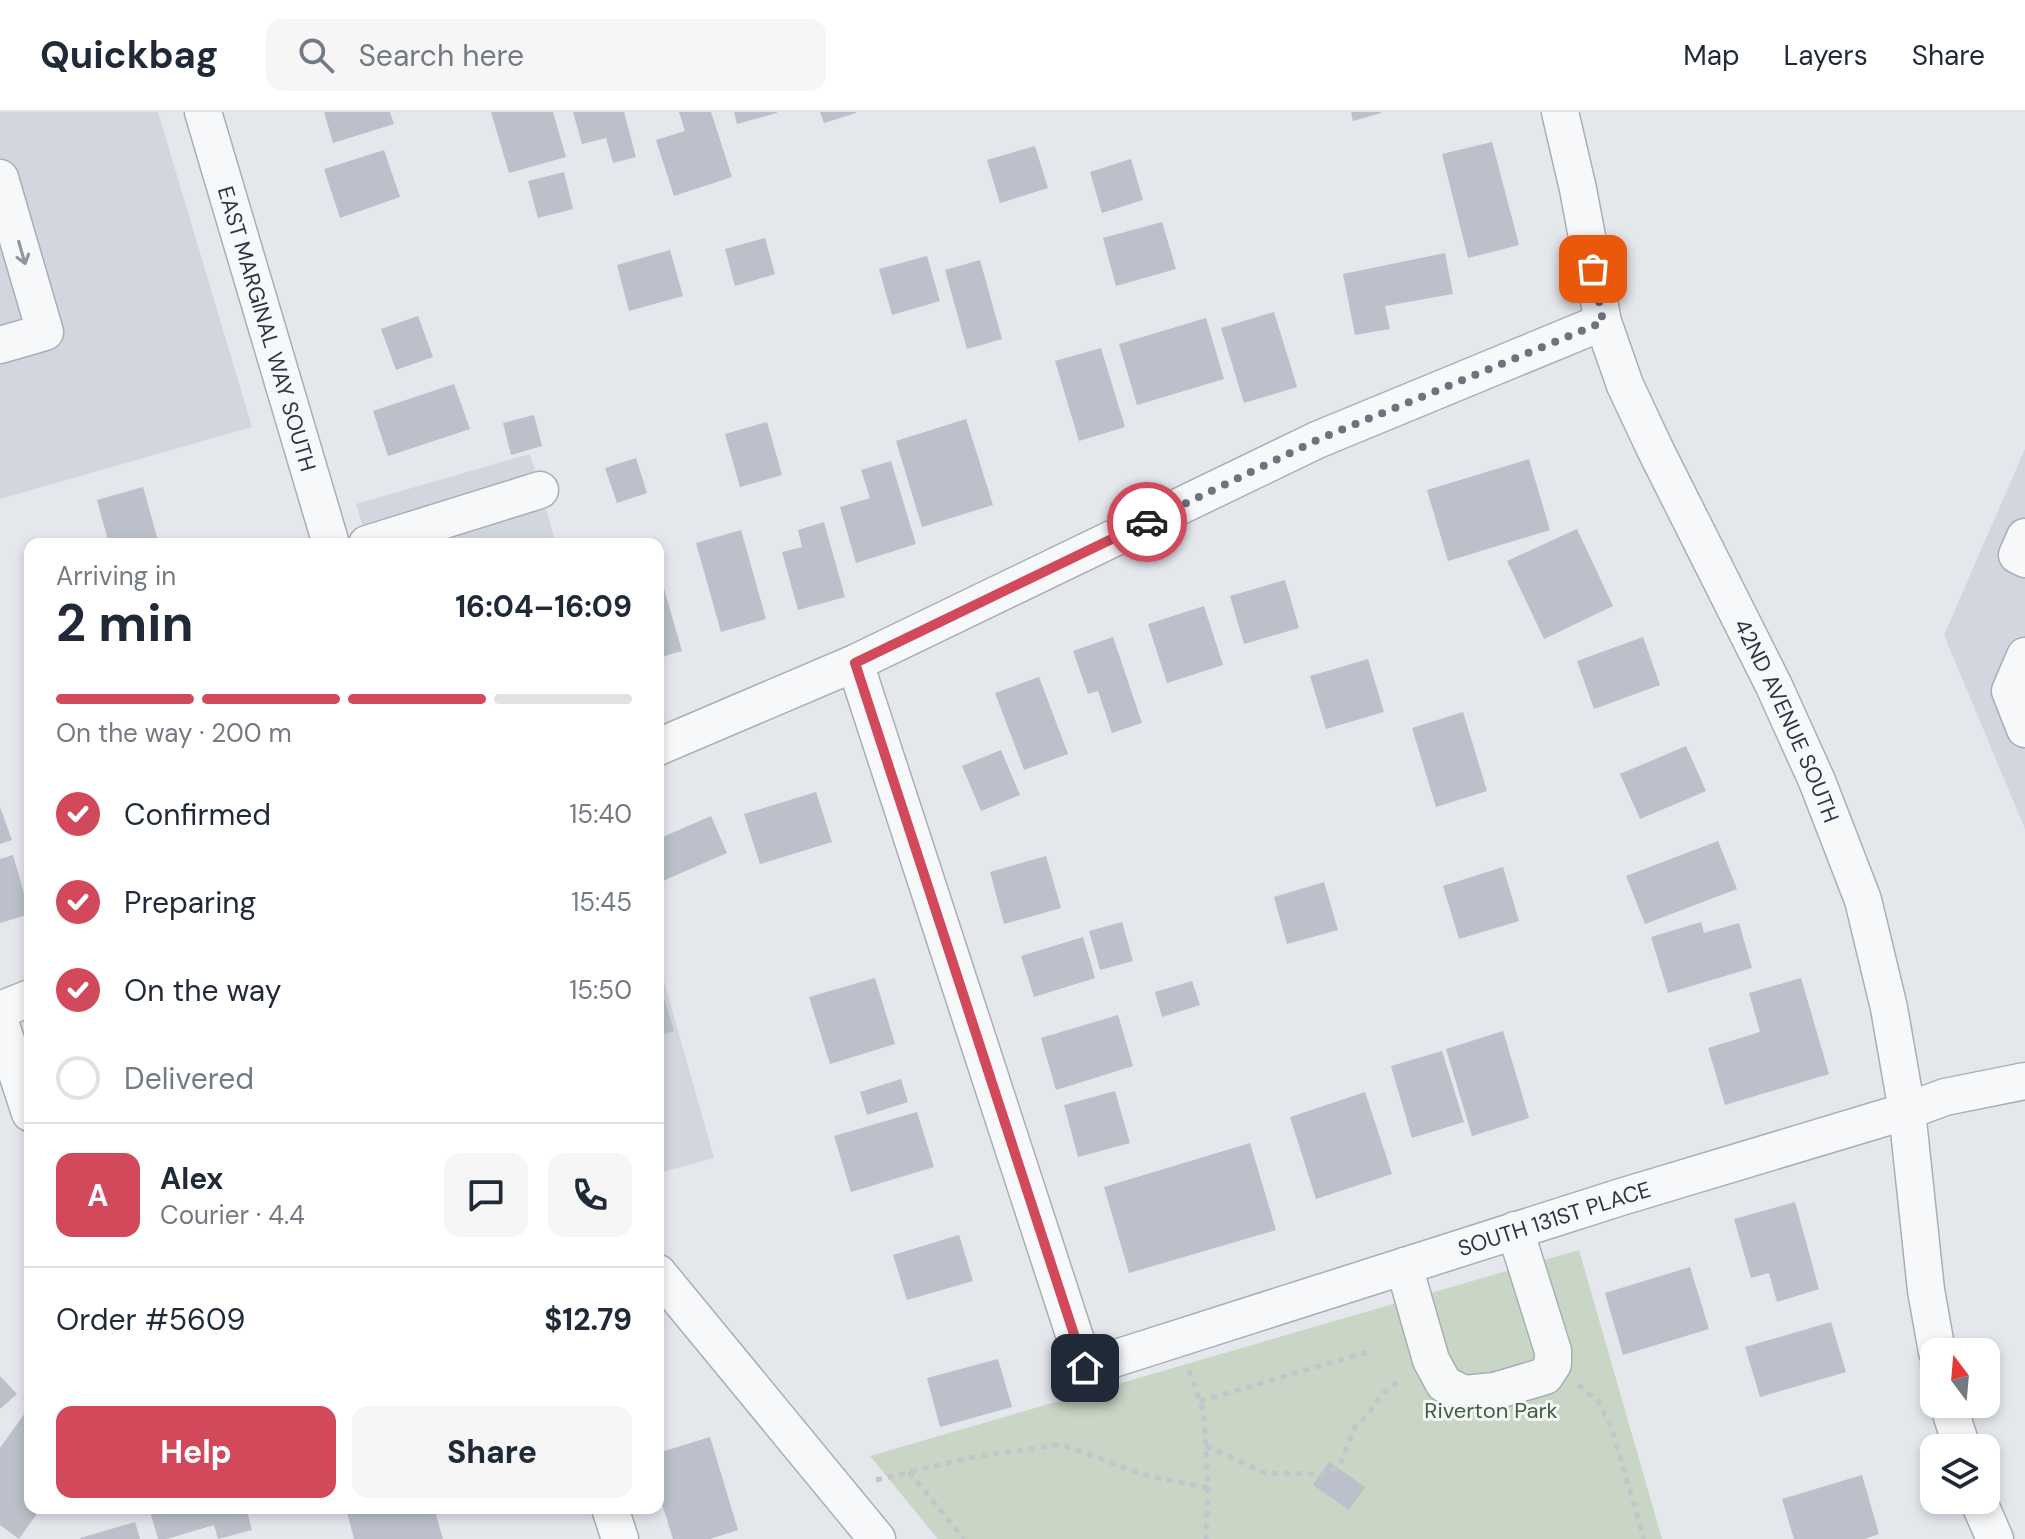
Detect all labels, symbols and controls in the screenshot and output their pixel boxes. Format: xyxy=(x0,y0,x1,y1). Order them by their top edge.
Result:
search box xyxy=(266,19,826,91)
text: Quickbag xyxy=(40,30,218,80)
icon: search xyxy=(294,33,338,77)
text: Search here xyxy=(358,36,524,75)
text: Map xyxy=(1683,37,1740,74)
text: Layers xyxy=(1784,37,1868,74)
text: Share xyxy=(1912,37,1985,74)
street label: EAST MARGINAL WAY SOUTH xyxy=(211,183,323,475)
pin xyxy=(1559,235,1627,303)
one-way arrow xyxy=(15,239,30,265)
icon: bag xyxy=(1571,247,1615,291)
courier xyxy=(1107,482,1187,562)
icon: car xyxy=(1125,500,1169,544)
text: Arriving in xyxy=(56,559,176,593)
text: 16:04–16:09 xyxy=(455,587,632,626)
text: 2 min xyxy=(56,589,194,657)
street label: 42ND AVENUE SOUTH xyxy=(1728,614,1846,827)
text: On the way · 200 m xyxy=(56,716,292,750)
icon: check xyxy=(56,792,100,836)
text: Confirmed xyxy=(124,795,271,834)
text: 15:40 xyxy=(569,797,632,831)
icon: check xyxy=(56,880,100,924)
text: Preparing xyxy=(124,883,256,922)
text: 15:45 xyxy=(571,885,632,919)
icon: check xyxy=(56,968,100,1012)
text: On the way xyxy=(124,971,281,1010)
text: 15:50 xyxy=(569,973,632,1007)
text: Delivered xyxy=(124,1059,254,1098)
button: chat xyxy=(444,1153,528,1237)
button: phone xyxy=(548,1153,632,1237)
text: Alex xyxy=(160,1159,223,1198)
street label: SOUTH 131ST PLACE xyxy=(1454,1175,1654,1263)
text: A xyxy=(87,1176,109,1215)
text: Courier · 4.4 xyxy=(160,1198,305,1232)
text: Order #5609 xyxy=(56,1300,245,1339)
text: $12.79 xyxy=(544,1300,632,1339)
pin xyxy=(1051,1334,1119,1402)
north arrow xyxy=(1920,1338,2000,1418)
map controls xyxy=(1920,1338,2000,1514)
icon: home xyxy=(1063,1346,1107,1390)
park label: Riverton Park xyxy=(1424,1396,1558,1425)
button: Help xyxy=(56,1406,336,1498)
button: Share xyxy=(352,1406,632,1498)
button: layers xyxy=(1920,1434,2000,1514)

